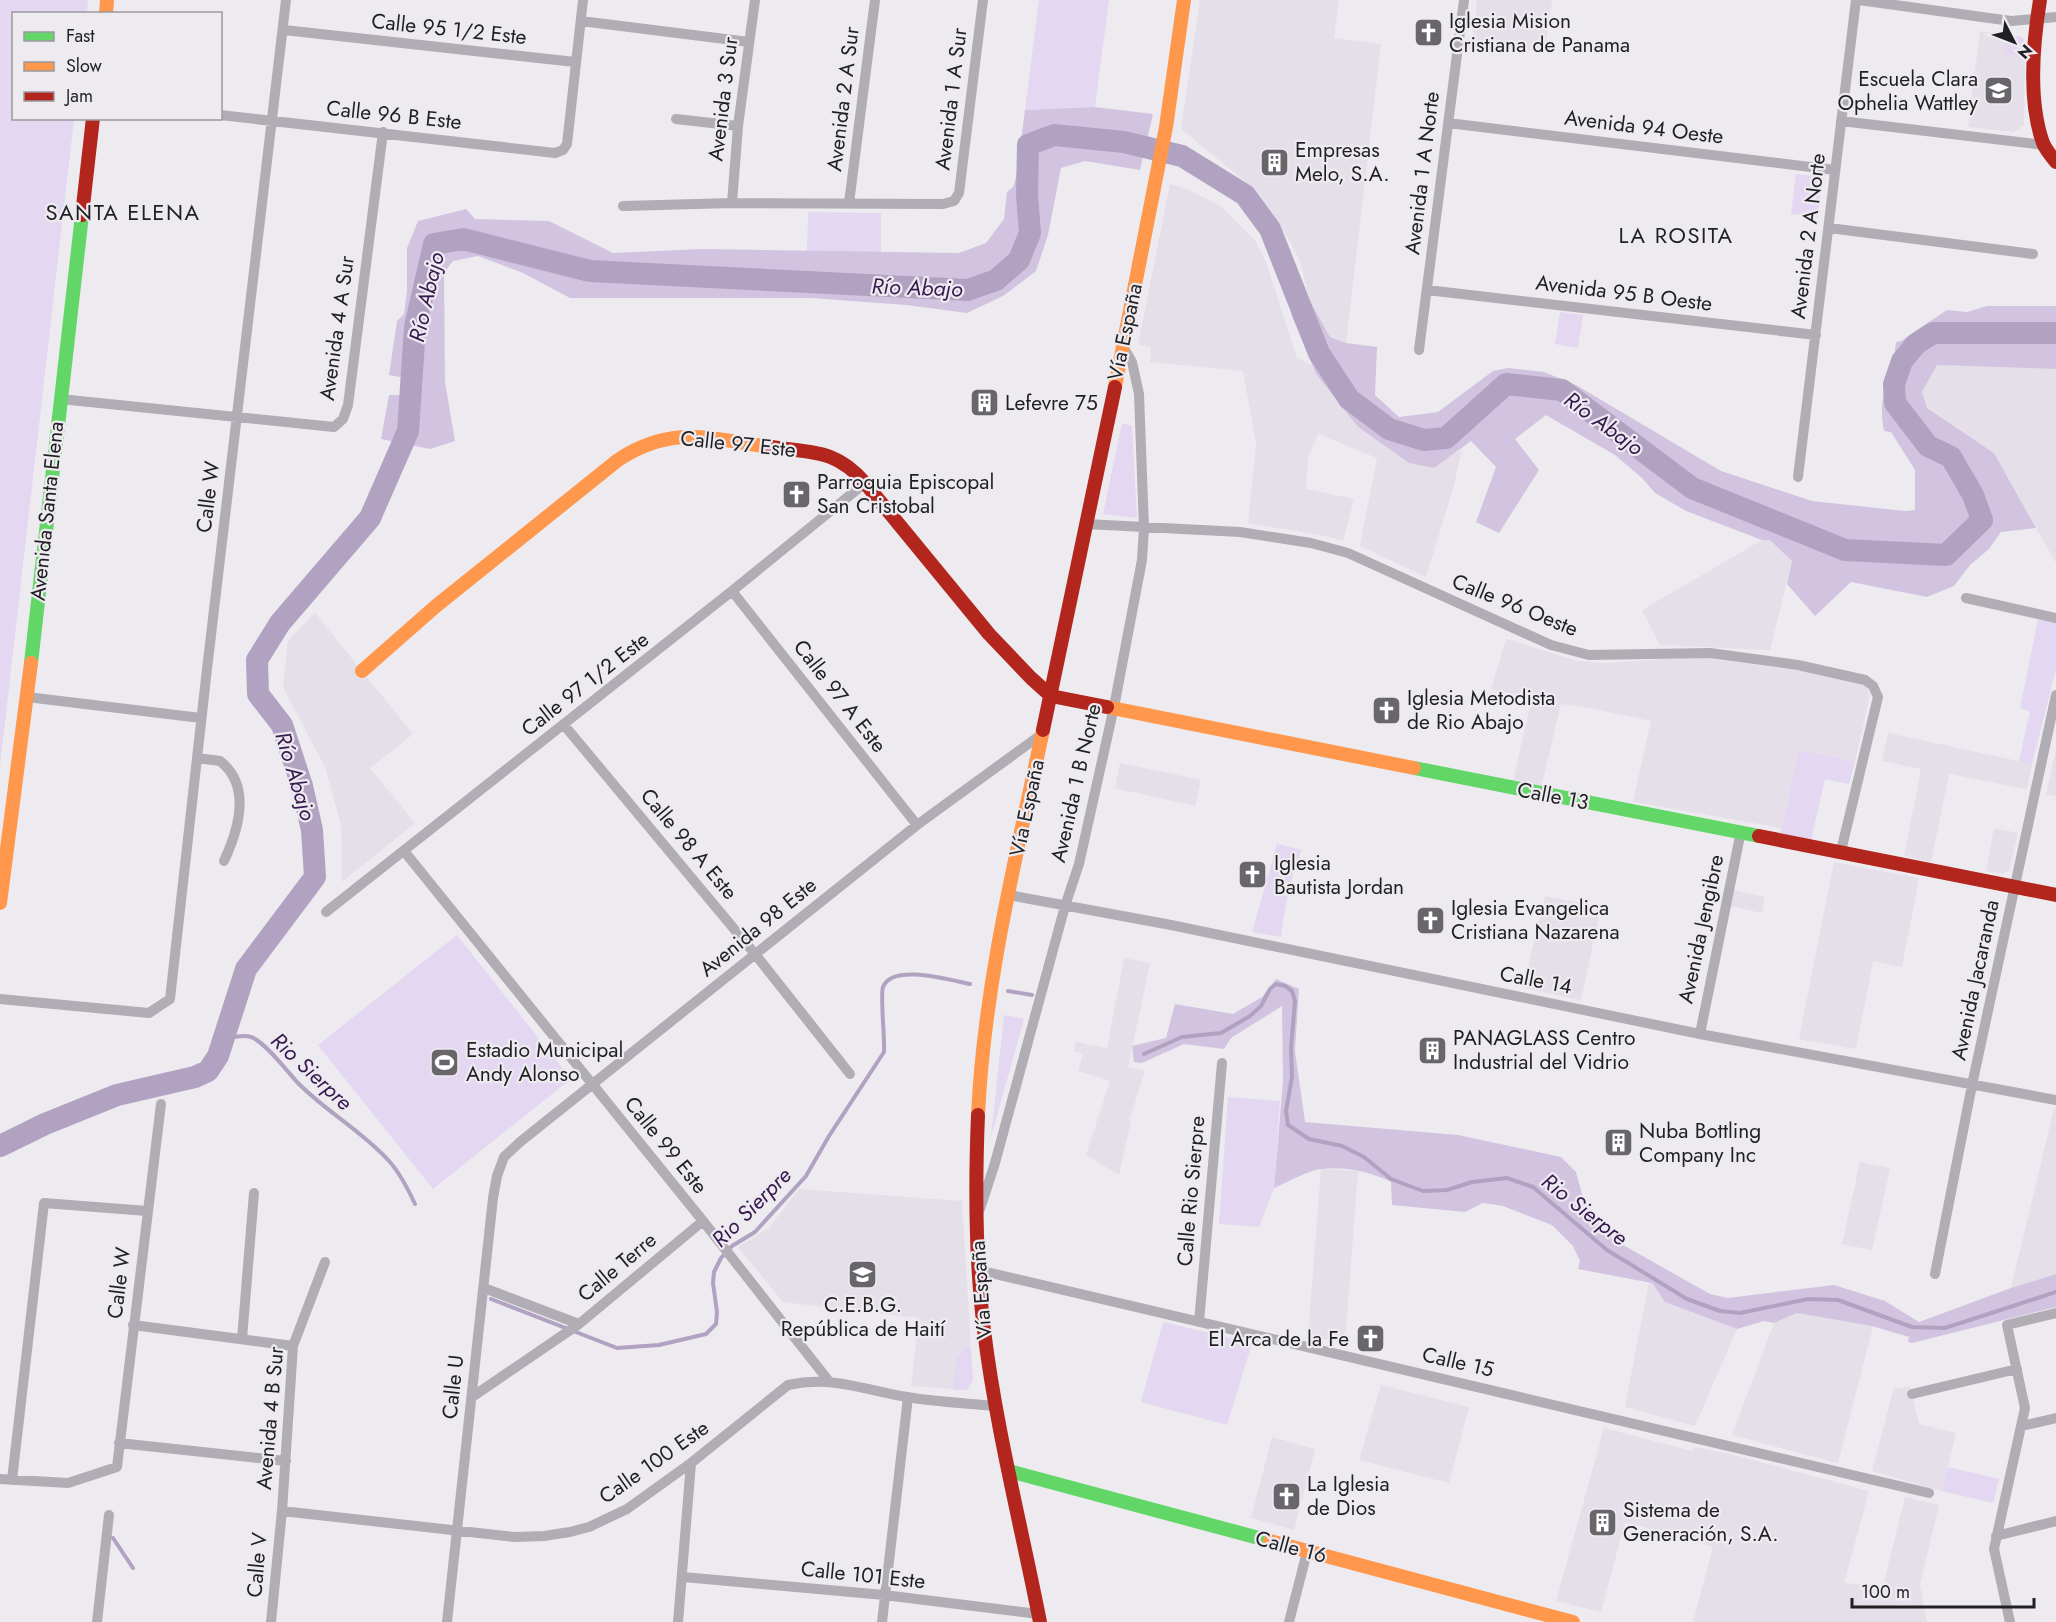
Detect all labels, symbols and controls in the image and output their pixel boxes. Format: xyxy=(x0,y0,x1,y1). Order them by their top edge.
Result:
street label: Calle 95 1/2 Este xyxy=(370,6,528,52)
place label: Iglesia Mision Cristiana de Panama xyxy=(1449,6,1630,60)
legend xyxy=(12,12,222,120)
north arrow xyxy=(1984,12,2044,72)
church icon: Iglesia Mision Cristiana de Panama xyxy=(1412,17,1444,49)
text: Fast xyxy=(66,23,95,49)
street label: Avenida 2 A Sur xyxy=(819,24,867,173)
street label: Avenida 1 A Sur xyxy=(927,25,975,172)
street label: Avenida 3 Sur xyxy=(700,34,746,163)
text: N xyxy=(2012,39,2038,64)
text: Slow xyxy=(66,53,103,79)
place label: Escuela Clara Ophelia Wattley xyxy=(1837,64,1979,118)
school or university icon: Escuela Clara Ophelia Wattley xyxy=(1983,75,2015,107)
text: Jam xyxy=(64,83,93,109)
street label: Avenida 1 A Norte xyxy=(1397,90,1447,256)
street label: Calle 96 B Este xyxy=(325,93,463,137)
street label: Avenida 94 Oeste xyxy=(1563,102,1725,152)
place label: Empresas Melo, S.A. xyxy=(1295,135,1389,189)
building icon: Empresas Melo, S.A. xyxy=(1258,146,1290,178)
street label: Avenida 2 A Norte xyxy=(1783,151,1833,321)
district label: SANTA ELENA xyxy=(46,196,200,228)
district label: LA ROSITA xyxy=(1619,219,1733,251)
water label: Río Abajo xyxy=(400,249,452,345)
street label: Avenida 4 A Sur xyxy=(312,253,362,402)
street label: Avenida 95 B Oeste xyxy=(1534,267,1714,319)
water label: Río Abajo xyxy=(871,269,963,305)
street label: Vía España xyxy=(1100,280,1150,384)
water label: Río Abajo xyxy=(1558,383,1651,463)
building icon: Lefevre 75 xyxy=(968,387,1000,419)
place label: Lefevre 75 xyxy=(1005,388,1098,418)
street label: Avenida Santa Elena xyxy=(23,420,71,602)
street label: Calle 97 Este xyxy=(679,423,797,465)
street label: Calle W xyxy=(189,459,227,535)
place label: Parroquia Episcopal San Cristobal xyxy=(817,467,994,521)
church icon: Parroquia Episcopal San Cristobal xyxy=(780,478,812,510)
street label: Calle 96 Oeste xyxy=(1447,566,1583,644)
street label: Calle 97 1/2 Este xyxy=(515,625,655,743)
street label: Calle 97 A Este xyxy=(786,633,894,759)
place label: Iglesia Metodista de Rio Abajo xyxy=(1407,683,1555,737)
church icon: Iglesia Metodista de Rio Abajo xyxy=(1370,694,1402,726)
street label: Avenida 1 B Norte xyxy=(1043,701,1109,865)
water label: Río Abajo xyxy=(267,728,325,825)
street label: Vía España xyxy=(1002,756,1052,860)
street label: Calle 13 xyxy=(1515,774,1591,818)
street label: Calle 98 A Este xyxy=(633,782,745,906)
place label: Iglesia Bautista Jordan xyxy=(1274,848,1404,902)
street label: Avenida Jengibre xyxy=(1671,852,1731,1006)
church icon: Iglesia Bautista Jordan xyxy=(1237,859,1269,891)
street label: Avenida 98 Este xyxy=(693,870,823,984)
place label: Iglesia Evangelica Cristiana Nazarena xyxy=(1451,893,1620,947)
street label: Avenida Jacaranda xyxy=(1943,897,2007,1063)
church icon: Iglesia Evangelica Cristiana Nazarena xyxy=(1414,904,1446,936)
street label: Calle 14 xyxy=(1497,958,1575,1002)
place label: PANAGLASS Centro Industrial del Vidrio xyxy=(1453,1023,1636,1077)
water label: Rio Sierpre xyxy=(264,1025,360,1117)
building icon: PANAGLASS Centro Industrial del Vidrio xyxy=(1416,1034,1448,1066)
place label: Estadio Municipal Andy Alonso xyxy=(466,1035,623,1089)
sports icon: Estadio Municipal Andy Alonso xyxy=(429,1046,461,1078)
street label: Calle 99 Este xyxy=(617,1090,715,1200)
street label: Calle Rio Sierpre xyxy=(1169,1114,1213,1267)
place label: Nuba Bottling Company Inc xyxy=(1639,1116,1761,1170)
building icon: Nuba Bottling Company Inc xyxy=(1602,1127,1634,1159)
water label: Rio Sierpre xyxy=(704,1160,798,1254)
water label: Rio Sierpre xyxy=(1535,1165,1635,1253)
street label: Calle Terre xyxy=(571,1225,663,1309)
street label: Vía España xyxy=(963,1240,999,1340)
street label: Calle W xyxy=(100,1245,138,1321)
school or university icon: C.E.B.G. República de Haití xyxy=(847,1258,879,1290)
place label: C.E.B.G. República de Haití xyxy=(781,1290,947,1344)
church icon: El Arca de la Fe xyxy=(1354,1323,1386,1355)
place label: El Arca de la Fe xyxy=(1208,1324,1349,1354)
street label: Calle 15 xyxy=(1419,1339,1497,1385)
street label: Avenida 4 B Sur xyxy=(249,1344,291,1491)
street label: Calle U xyxy=(435,1353,471,1421)
street label: Calle 100 Este xyxy=(593,1413,715,1511)
place label: La Iglesia de Dios xyxy=(1307,1469,1390,1523)
church icon: La Iglesia de Dios xyxy=(1270,1480,1302,1512)
place label: Sistema de Generación, S.A. xyxy=(1623,1495,1779,1549)
building icon: Sistema de Generación, S.A. xyxy=(1586,1506,1618,1538)
street label: Calle 16 xyxy=(1252,1523,1330,1571)
street label: Calle V xyxy=(239,1531,275,1599)
street label: Calle 101 Este xyxy=(799,1554,927,1596)
scale bar xyxy=(1852,1571,2034,1609)
text: 100 m xyxy=(1861,1579,1910,1605)

